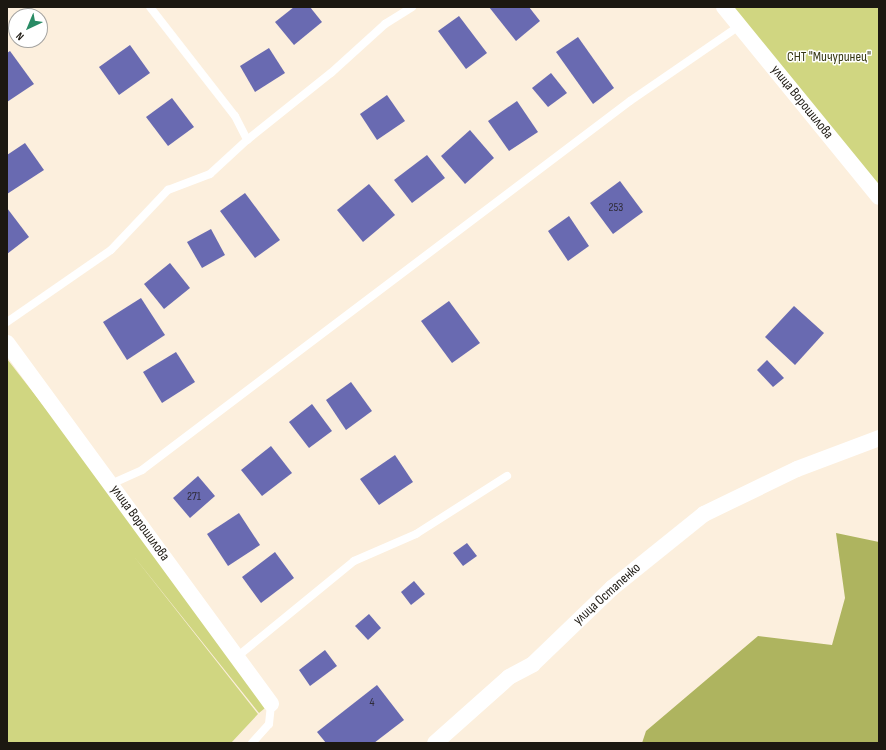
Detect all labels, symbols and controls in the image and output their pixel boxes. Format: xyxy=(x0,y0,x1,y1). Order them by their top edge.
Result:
north arrow xyxy=(8,8,48,48)
text: N xyxy=(13,30,27,43)
park label: СНТ "Мичуринец" xyxy=(787,49,871,65)
street label: улица Ворошилова xyxy=(767,62,837,142)
house number: 253 xyxy=(609,201,623,215)
street label: улица Ворошилова xyxy=(107,482,173,564)
house number: 271 xyxy=(187,490,201,504)
street label: улица Остапенко xyxy=(570,559,644,629)
house number: 4 xyxy=(369,696,375,710)

